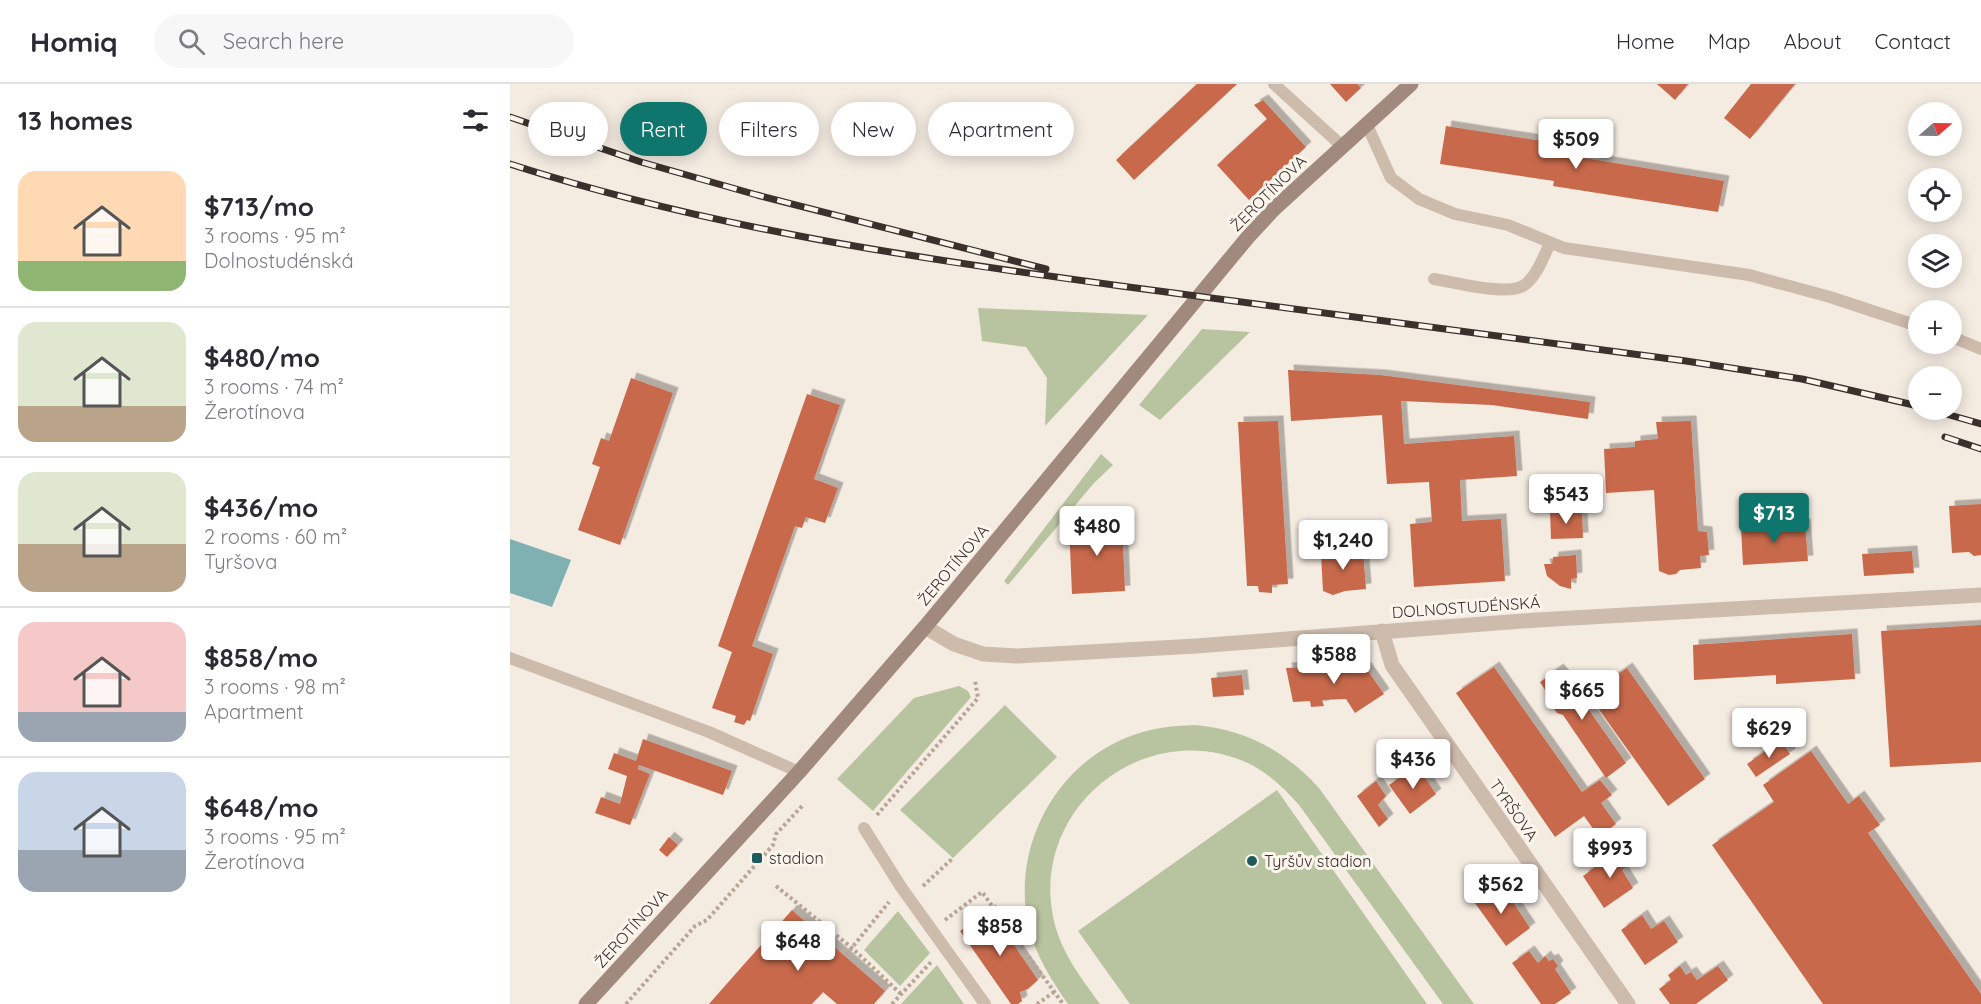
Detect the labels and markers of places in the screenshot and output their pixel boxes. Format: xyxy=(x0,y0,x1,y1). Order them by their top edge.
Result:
pin: $509 xyxy=(1540,119,1612,170)
pin: $543 xyxy=(1530,474,1602,525)
pin: $713 xyxy=(1738,493,1810,544)
pin: $480 xyxy=(1061,506,1133,557)
pin: $1,240 xyxy=(1294,520,1392,571)
pin: $588 xyxy=(1298,634,1370,685)
pin: $665 xyxy=(1546,670,1618,721)
pin: $629 xyxy=(1733,708,1805,759)
pin: $436 xyxy=(1377,739,1449,790)
pin: $993 xyxy=(1574,828,1646,879)
place label: stadion xyxy=(769,848,824,868)
marker: stadion xyxy=(750,851,764,865)
place label: Tyršův stadion xyxy=(1264,851,1372,871)
marker: Tyršův stadion xyxy=(1245,854,1259,868)
pin: $562 xyxy=(1465,864,1537,915)
pin: $858 xyxy=(964,906,1036,957)
pin: $648 xyxy=(762,921,834,972)

